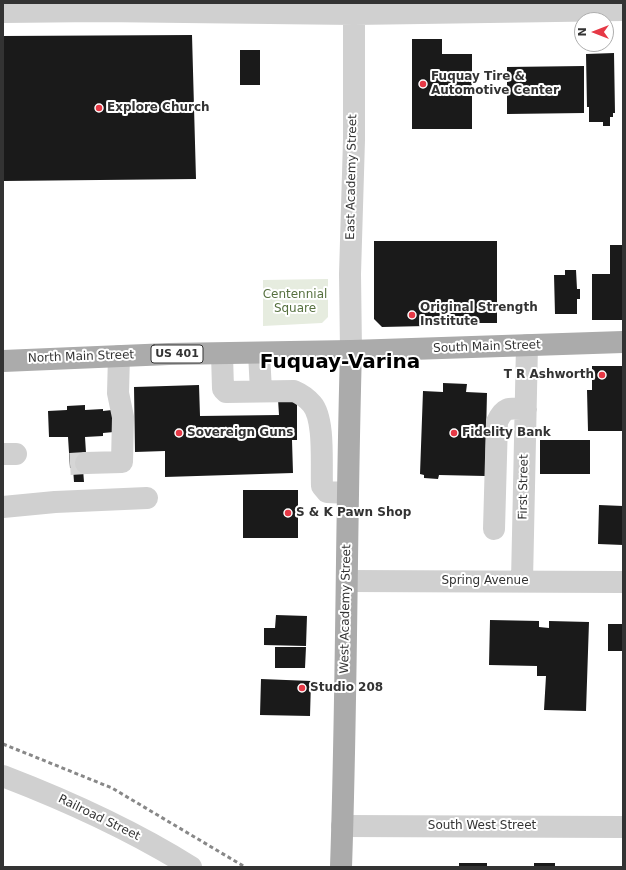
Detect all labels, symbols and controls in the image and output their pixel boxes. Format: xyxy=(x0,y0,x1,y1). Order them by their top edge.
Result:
north arrow xyxy=(574,12,614,52)
text: N xyxy=(576,27,589,37)
place label: Fuquay Tire & Automotive Center xyxy=(431,70,559,98)
marker: Fuquay Tire & Automotive Center xyxy=(418,79,428,89)
place label: Explore Church xyxy=(107,101,210,115)
marker: Explore Church xyxy=(94,103,104,113)
street label: East Academy Street xyxy=(344,114,360,240)
park label: Centennial Square xyxy=(263,288,327,316)
place label: Original Strength Institute xyxy=(420,301,538,329)
marker: Original Strength Institute xyxy=(407,310,417,320)
street label: South Main Street xyxy=(433,338,541,356)
road number: US 401 xyxy=(151,345,203,363)
street label: North Main Street xyxy=(28,348,134,366)
district label: Fuquay-Varina xyxy=(260,351,420,375)
place label: T R Ashworth xyxy=(504,368,594,382)
marker: T R Ashworth xyxy=(597,370,607,380)
place label: Sovereign Guns xyxy=(187,426,293,440)
place label: Fidelity Bank xyxy=(462,426,551,440)
marker: Sovereign Guns xyxy=(174,428,184,438)
marker: Fidelity Bank xyxy=(449,428,459,438)
street label: First Street xyxy=(516,454,532,520)
place label: S & K Pawn Shop xyxy=(296,506,411,520)
marker: S & K Pawn Shop xyxy=(283,508,293,518)
street label: West Academy Street xyxy=(338,544,354,674)
street label: Spring Avenue xyxy=(441,574,529,588)
place label: Studio 208 xyxy=(310,681,383,695)
marker: Studio 208 xyxy=(297,683,307,693)
street label: Railroad Street xyxy=(56,792,142,844)
street label: South West Street xyxy=(428,819,536,833)

